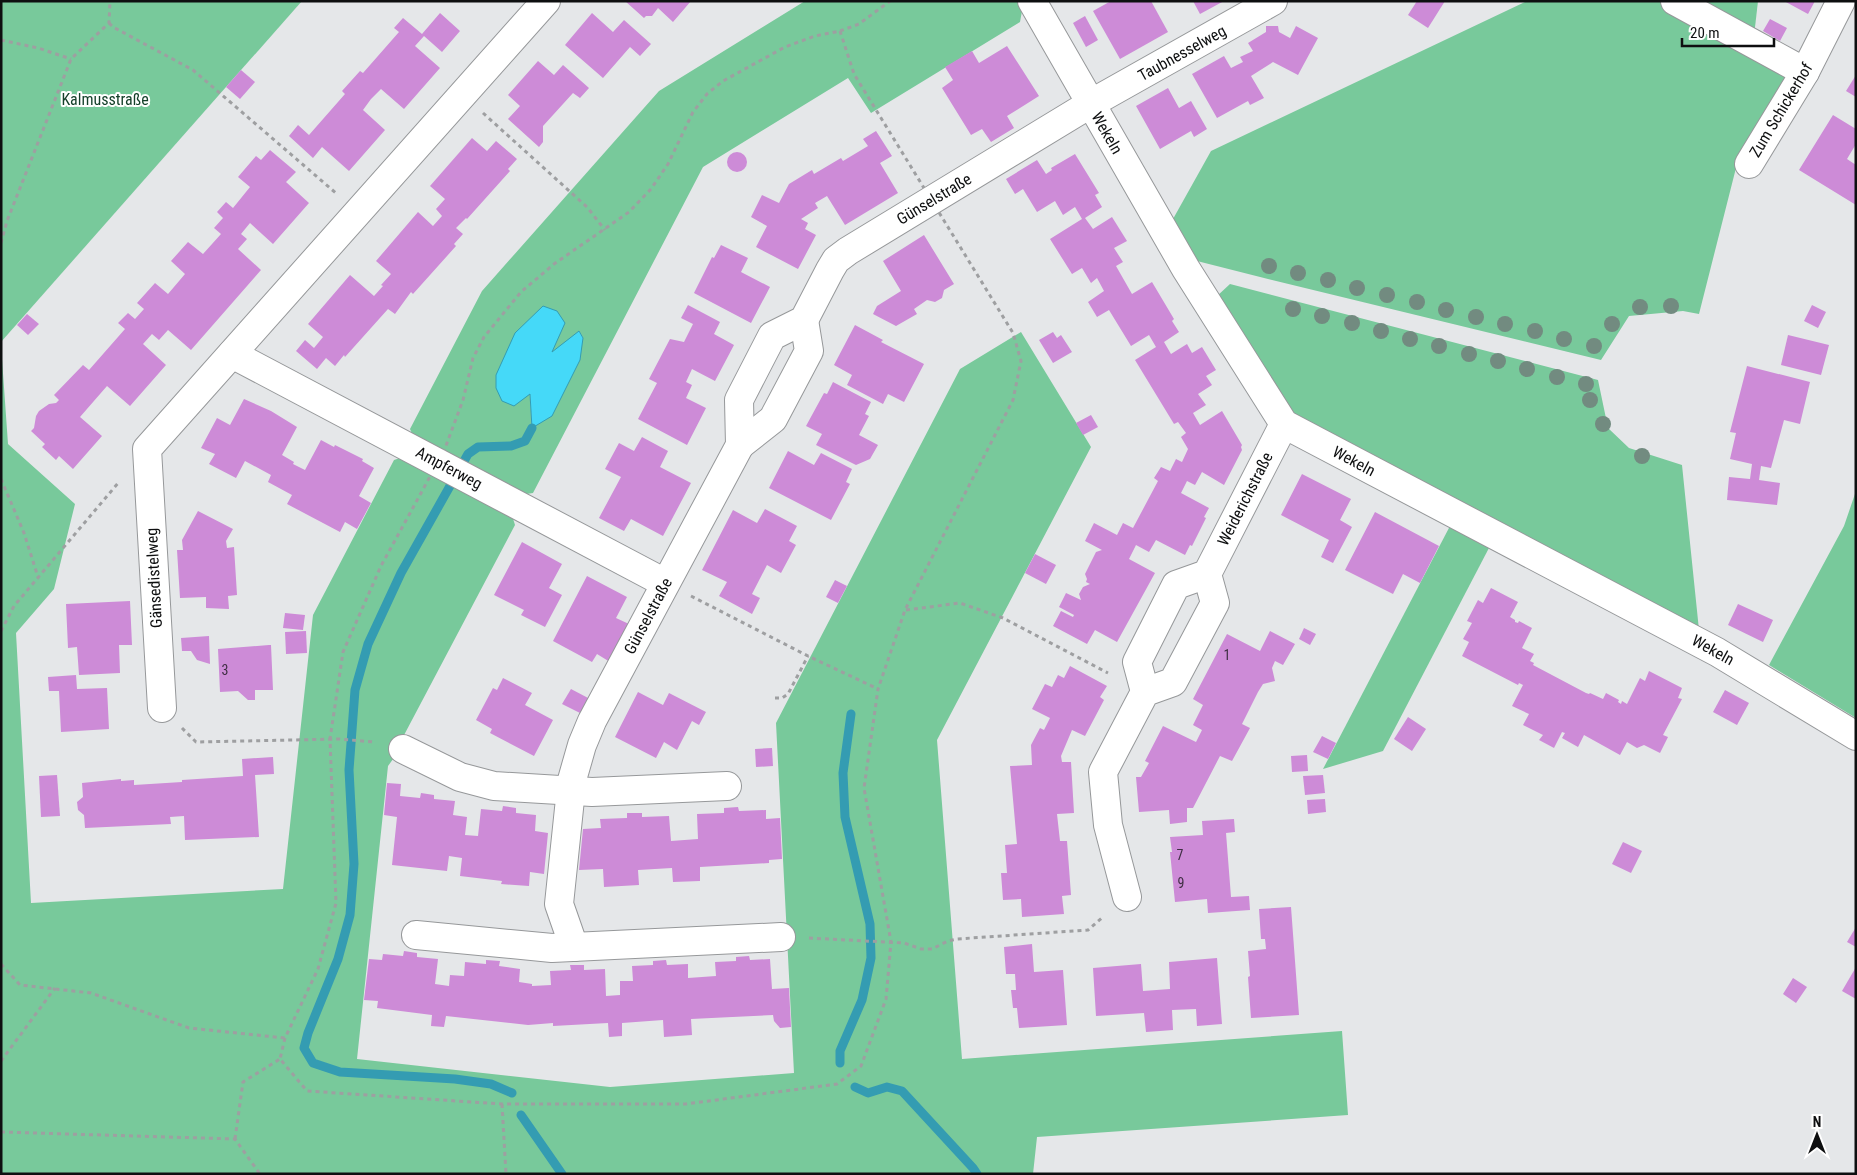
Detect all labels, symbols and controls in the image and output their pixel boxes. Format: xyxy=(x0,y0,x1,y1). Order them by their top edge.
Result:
scale bar xyxy=(1682,15,1774,47)
street label: Taubnesselweg xyxy=(1135,21,1229,85)
text: 20 m xyxy=(1690,24,1720,42)
street label: Zum Schickerhof xyxy=(1745,60,1817,160)
park label: Kalmusstraße xyxy=(61,90,149,109)
street label: Wekeln xyxy=(1087,109,1127,157)
street label: Günselstraße xyxy=(893,169,975,229)
street label: Wekeln xyxy=(1329,442,1379,480)
street label: Ampferweg xyxy=(413,443,485,493)
street label: Weiderichstraße xyxy=(1213,449,1277,549)
street label: Gänsedistelweg xyxy=(142,527,166,629)
street label: Günselstraße xyxy=(620,575,676,657)
street label: Wekeln xyxy=(1689,631,1737,669)
house number: 1 xyxy=(1224,647,1230,663)
house number: 3 xyxy=(222,662,228,678)
house number: 7 xyxy=(1177,847,1184,863)
house number: 9 xyxy=(1178,875,1184,891)
north arrow xyxy=(1792,1110,1842,1160)
text: N xyxy=(1813,1114,1821,1130)

